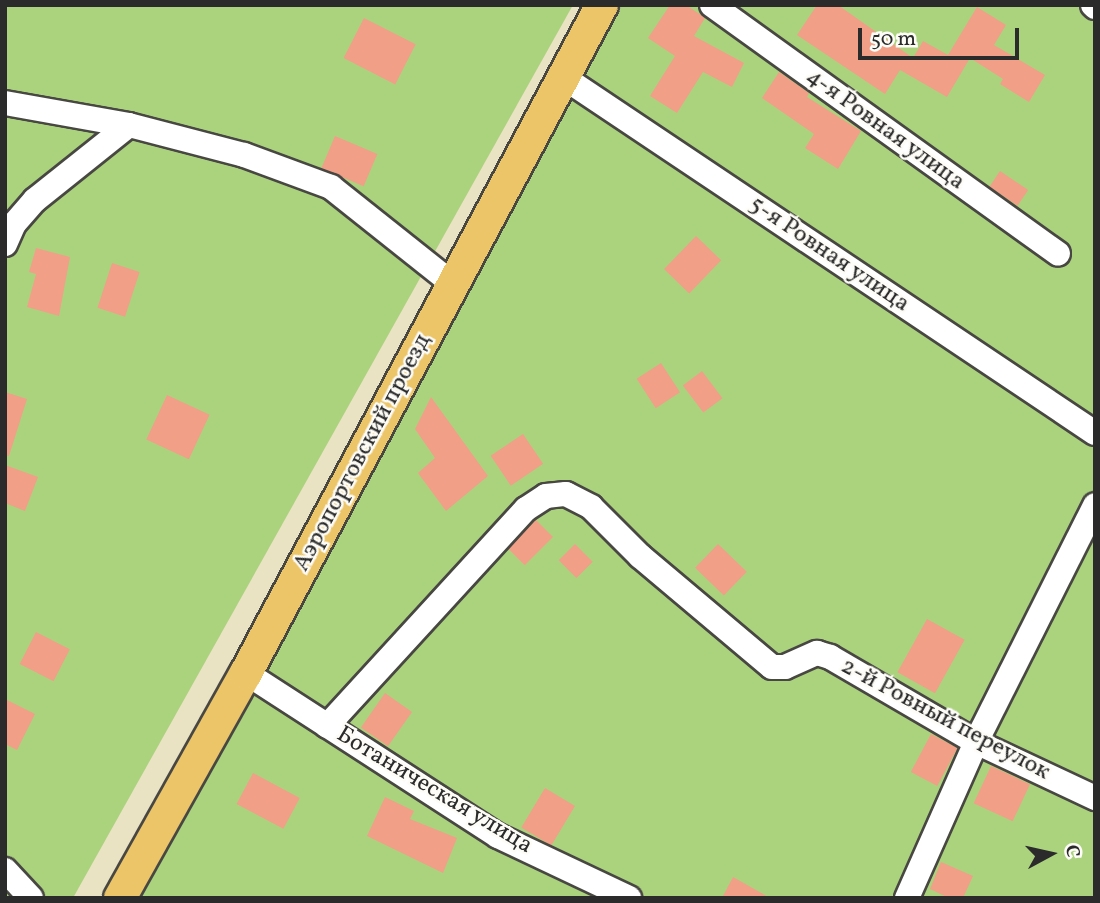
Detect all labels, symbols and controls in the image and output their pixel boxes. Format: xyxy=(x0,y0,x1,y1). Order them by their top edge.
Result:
scale bar xyxy=(862,14,1023,58)
text: 50 m xyxy=(871,25,916,54)
street label: 4-я Ровная улица xyxy=(800,63,970,197)
street label: 5-я Ровная улица xyxy=(743,191,915,319)
street label: Аэропортовский проезд xyxy=(288,329,438,577)
street label: 2-й Ровный переулок xyxy=(835,653,1055,787)
street label: Ботаническая улица xyxy=(330,721,538,861)
north arrow xyxy=(1016,819,1086,889)
text: С xyxy=(1058,843,1086,859)

